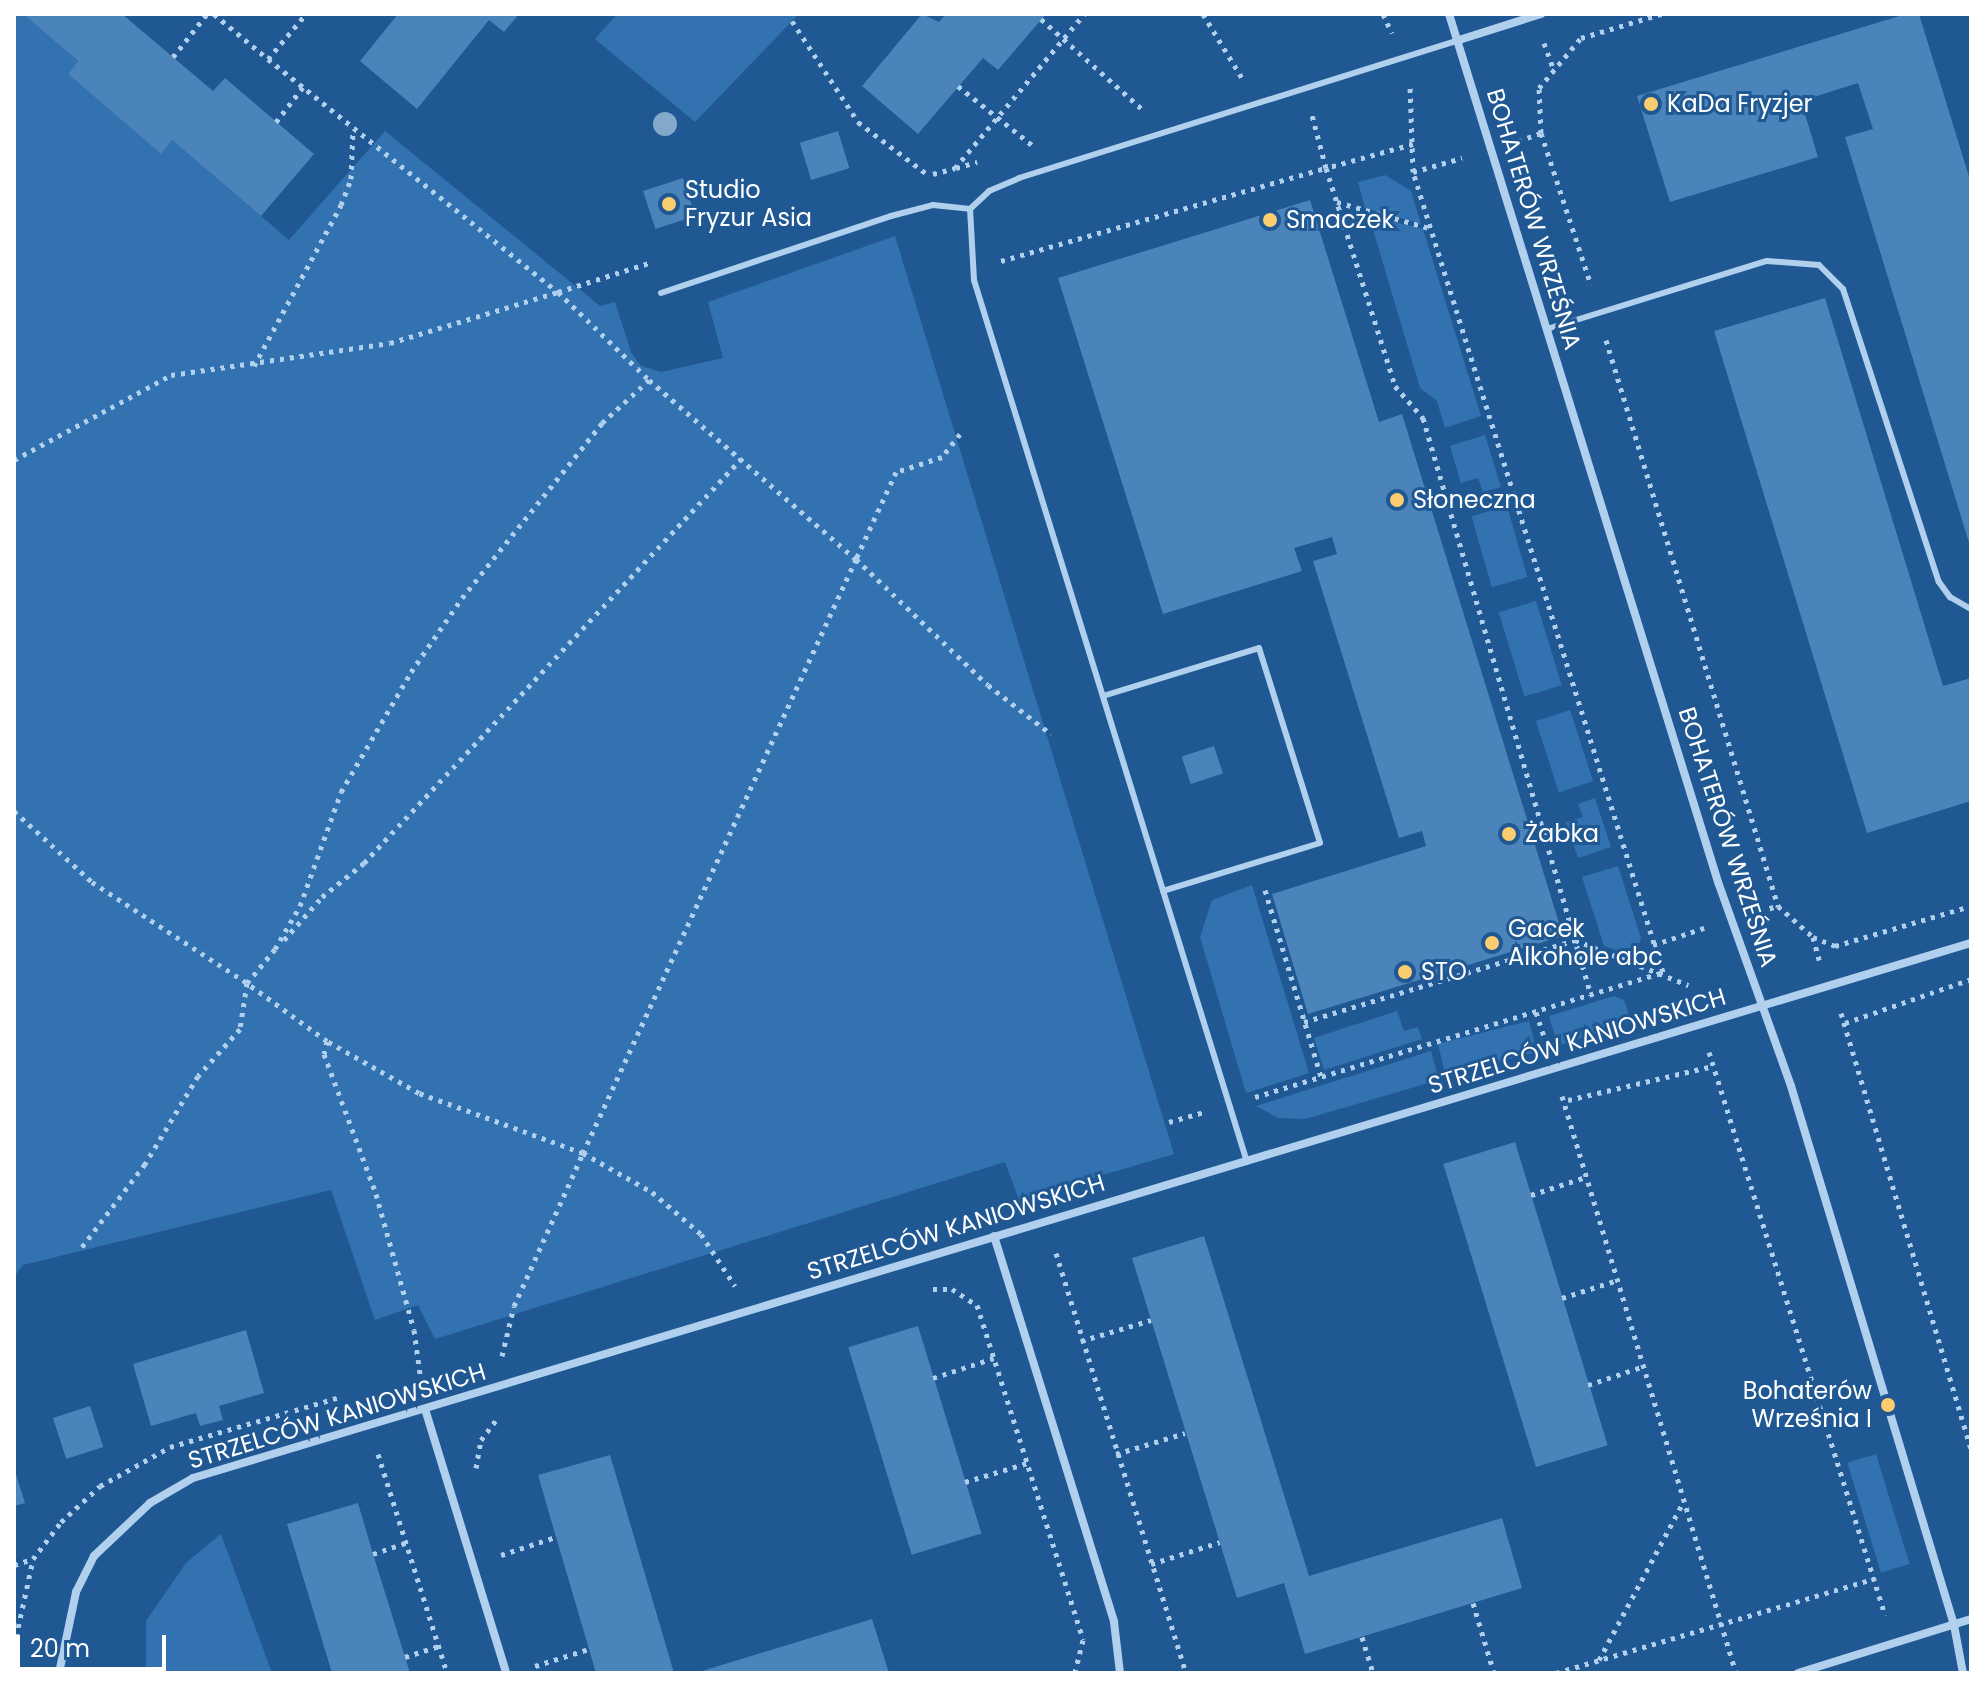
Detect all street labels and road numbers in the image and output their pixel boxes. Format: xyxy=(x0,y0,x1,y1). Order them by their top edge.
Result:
street label: BOHATERÓW WRZEŚNIA xyxy=(1481,85,1587,353)
street label: BOHATERÓW WRZEŚNIA xyxy=(1672,704,1784,970)
street label: STRZELCÓW KANIOWSKICH xyxy=(1425,982,1729,1100)
street label: STRZELCÓW KANIOWSKICH xyxy=(804,1168,1108,1286)
street label: STRZELCÓW KANIOWSKICH xyxy=(185,1357,489,1475)

